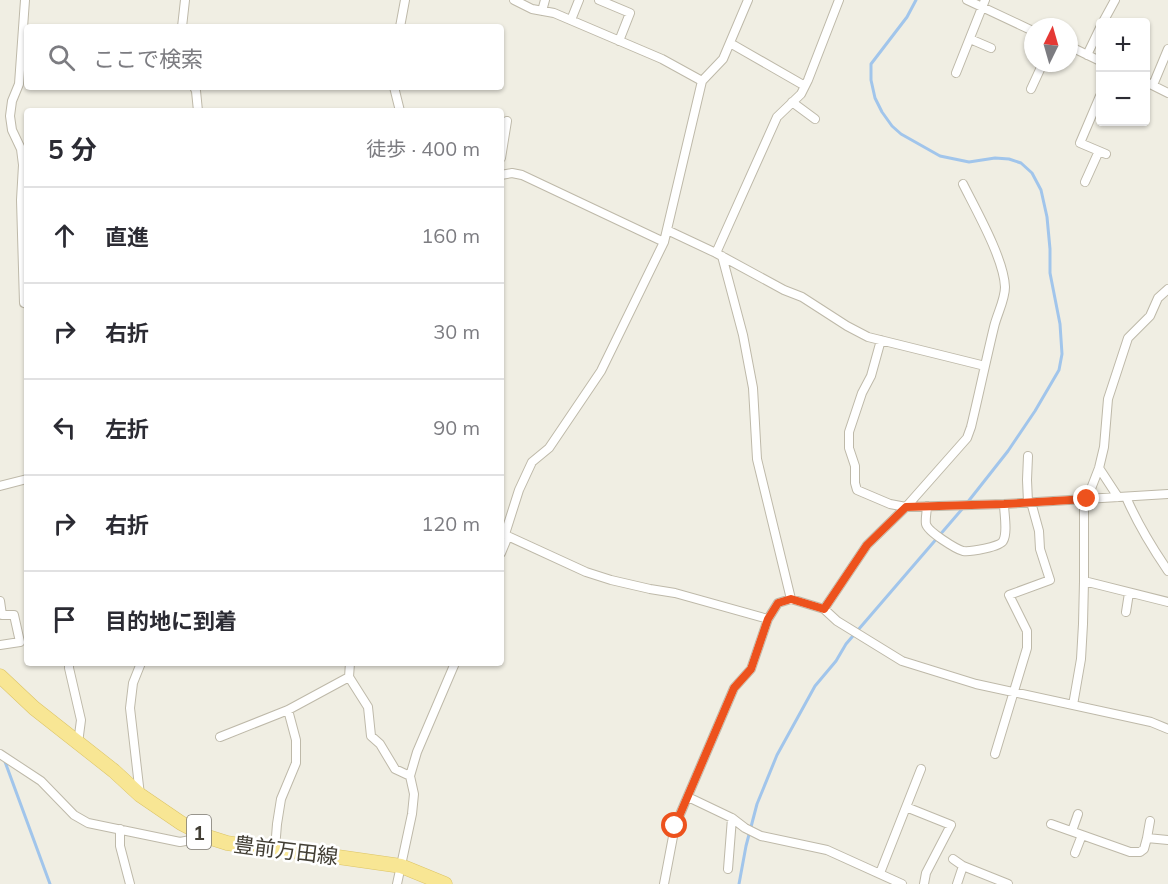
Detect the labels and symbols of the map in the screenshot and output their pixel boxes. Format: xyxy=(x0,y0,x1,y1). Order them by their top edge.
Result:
north arrow xyxy=(1024,18,1078,72)
route end xyxy=(1073,485,1099,511)
route start xyxy=(661,812,687,838)
road number: 1 xyxy=(187,815,211,849)
street label: 豊前万田線 xyxy=(232,831,340,869)

